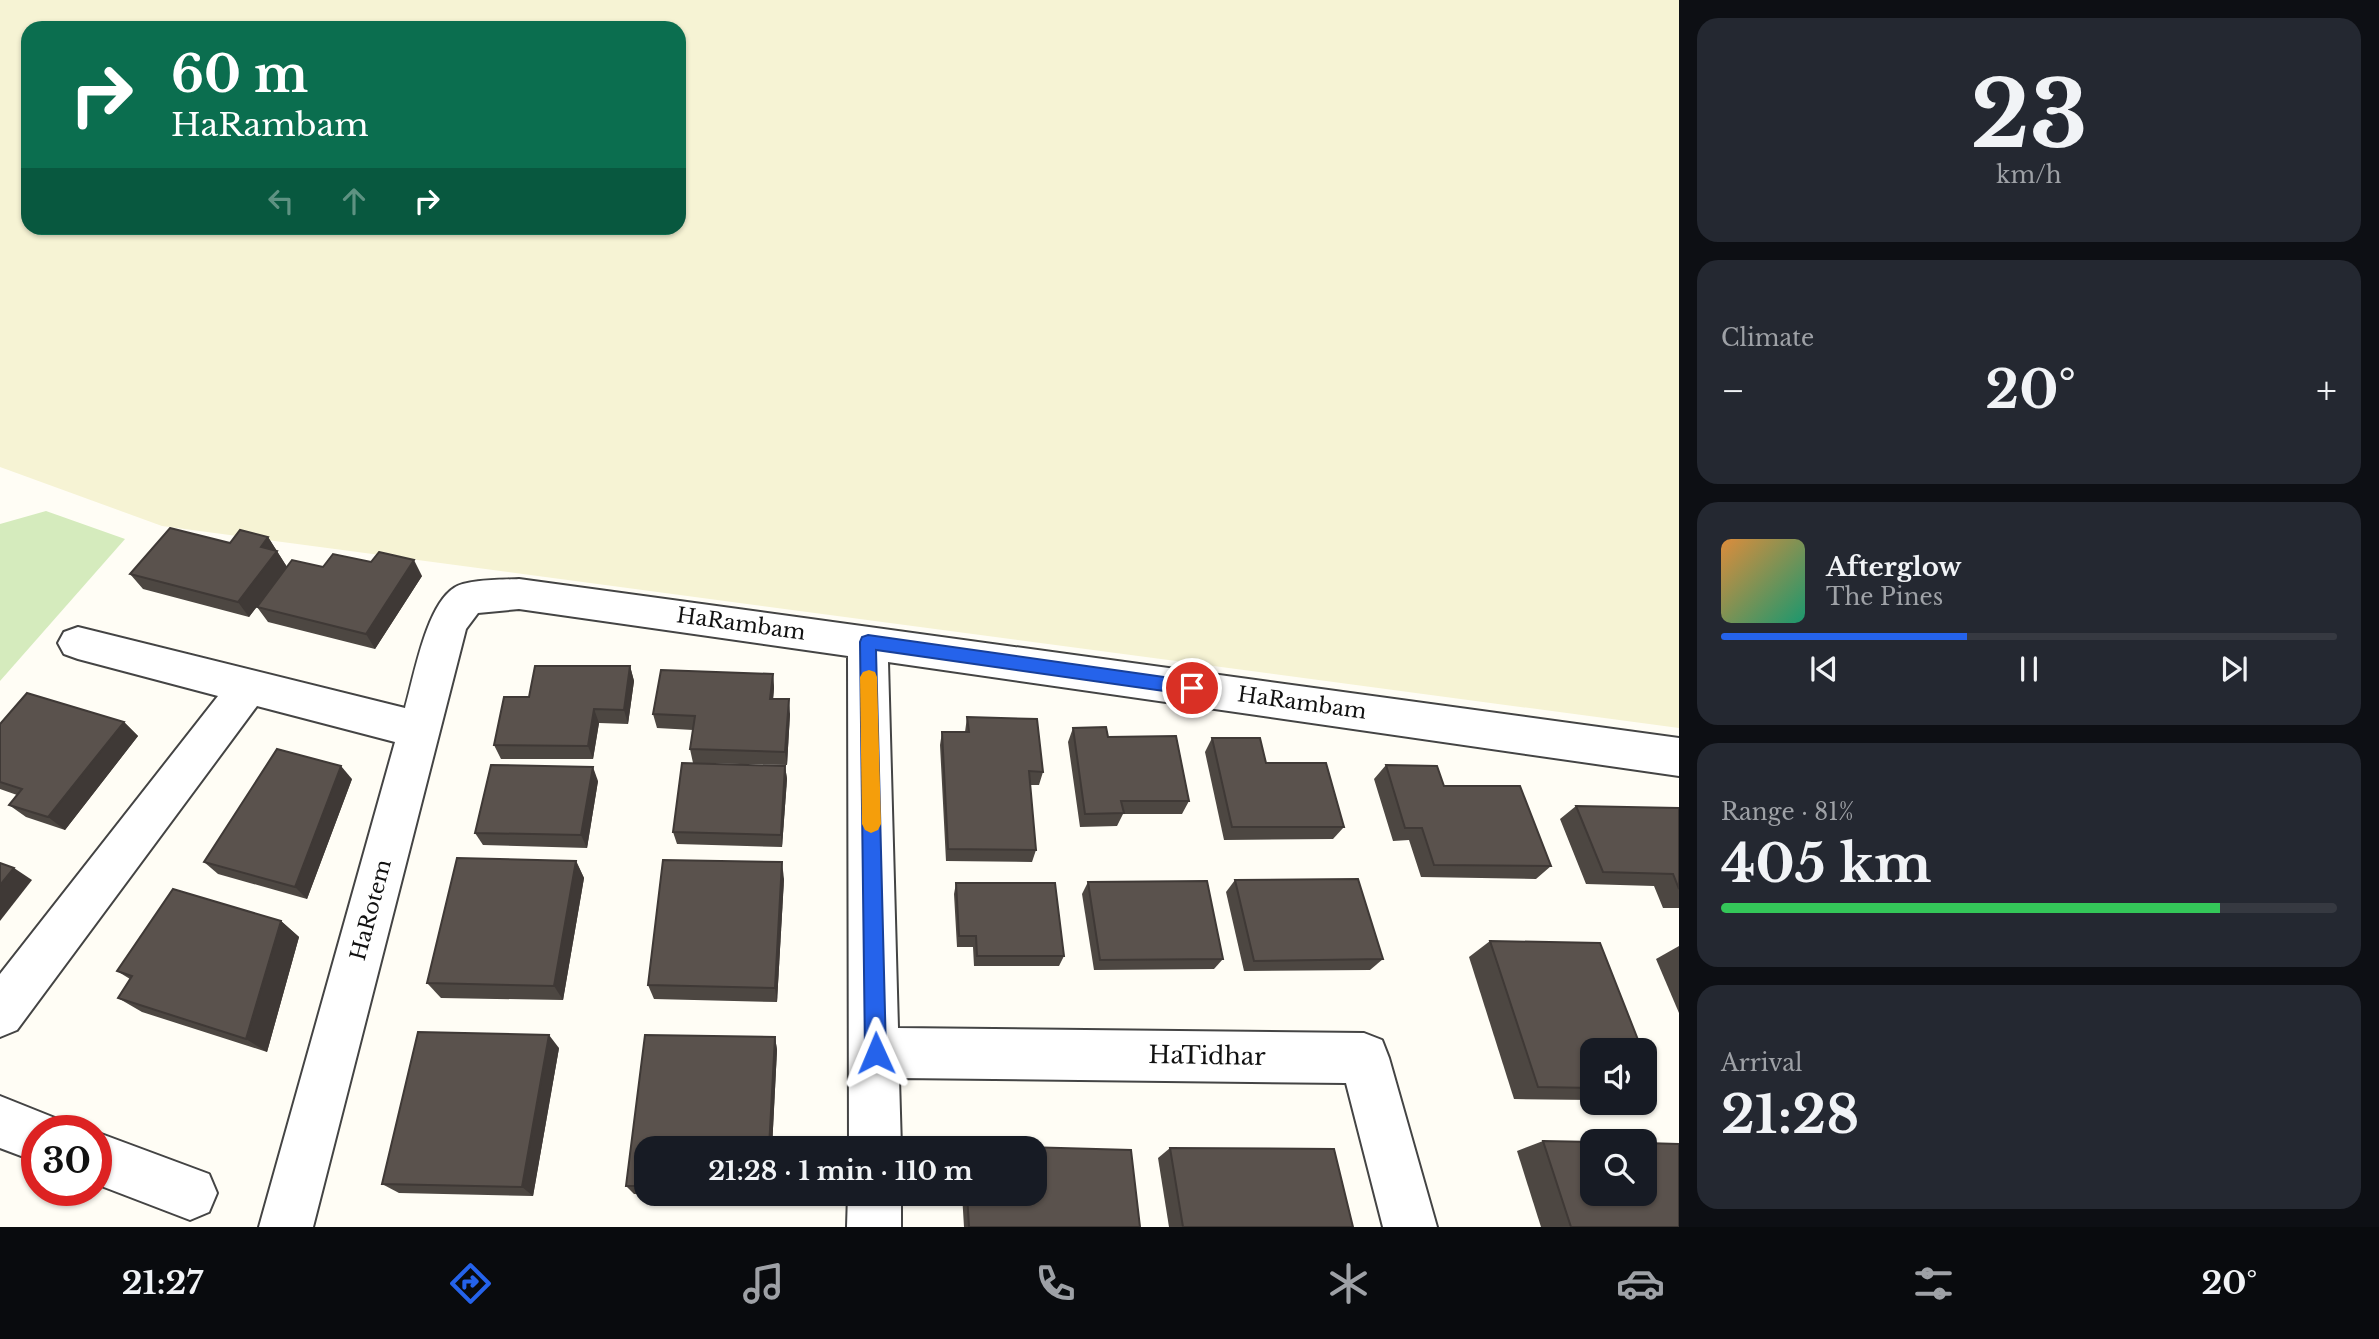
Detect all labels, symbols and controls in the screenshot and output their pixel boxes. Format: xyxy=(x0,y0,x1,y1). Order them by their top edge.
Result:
text: 60 m xyxy=(171,44,308,105)
icon: right xyxy=(56,49,147,140)
text: 23 xyxy=(1970,59,2088,172)
text: HaRambam xyxy=(171,105,369,145)
text: km/h xyxy=(1996,161,2062,189)
icon: left xyxy=(262,182,300,220)
icon: ahead xyxy=(335,182,373,220)
icon: right xyxy=(408,182,446,220)
text: Climate xyxy=(1721,324,1814,352)
text: 20° xyxy=(1985,358,2076,422)
text: − xyxy=(1721,367,1745,414)
text: + xyxy=(2316,367,2337,414)
text: Afterglow xyxy=(1826,551,1962,583)
text: The Pines xyxy=(1826,583,1943,611)
street label: HaRambam xyxy=(675,602,807,646)
icon: previous xyxy=(1805,650,1843,688)
icon: pause xyxy=(2010,650,2048,688)
icon: next xyxy=(2215,650,2253,688)
pin xyxy=(1162,658,1222,718)
icon: arrive xyxy=(1173,669,1211,707)
street label: HaRambam xyxy=(1236,681,1368,725)
text: Range · 81% xyxy=(1721,798,1854,826)
text: 405 km xyxy=(1721,832,1932,896)
street label: HaRotem xyxy=(345,856,397,963)
position arrow xyxy=(839,1016,913,1090)
map controls xyxy=(1580,1038,1657,1206)
button: sound xyxy=(1580,1038,1657,1115)
street label: HaTidhar xyxy=(1148,1040,1266,1071)
text: Arrival xyxy=(1721,1049,1802,1077)
text: 21:28 xyxy=(1721,1083,1859,1147)
speed limit sign: 30 xyxy=(21,1115,112,1206)
button: search xyxy=(1580,1129,1657,1206)
text: 21:28 · 1 min · 110 m xyxy=(708,1155,973,1187)
icon: directions xyxy=(446,1259,495,1308)
icon: music xyxy=(739,1259,788,1308)
icon: phone xyxy=(1031,1259,1080,1308)
icon: climate xyxy=(1324,1259,1373,1308)
icon: car xyxy=(1616,1259,1665,1308)
icon: filters xyxy=(1909,1259,1958,1308)
text: 21:27 xyxy=(122,1263,203,1303)
text: 20° xyxy=(2201,1263,2257,1303)

